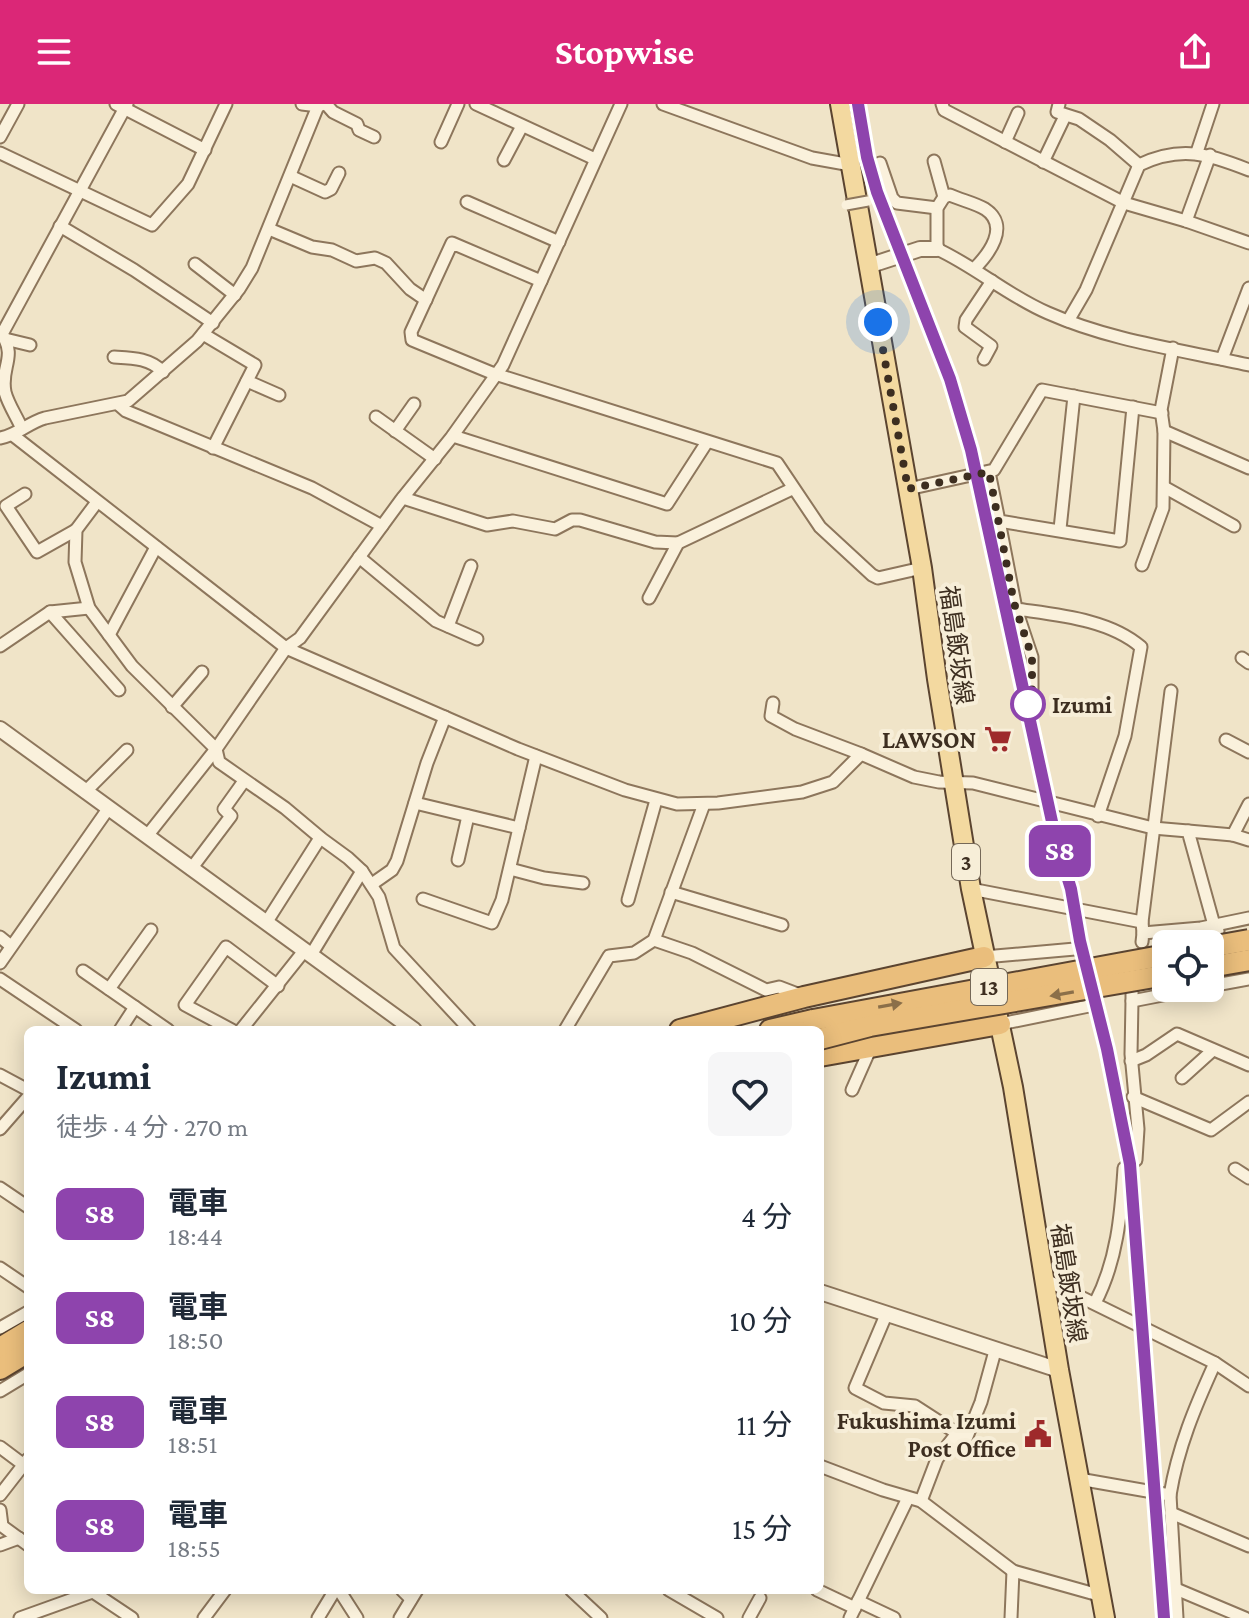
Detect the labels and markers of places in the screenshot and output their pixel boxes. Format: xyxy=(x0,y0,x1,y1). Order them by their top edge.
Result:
marker: Izumi xyxy=(1011,687,1045,721)
place label: Izumi xyxy=(1052,691,1112,718)
supermarket icon: LAWSON xyxy=(983,724,1013,754)
place label: LAWSON xyxy=(882,726,976,753)
place label: Fukushima Izumi Post Office xyxy=(837,1407,1016,1462)
public building icon: Fukushima Izumi Post Office xyxy=(1023,1419,1053,1449)

